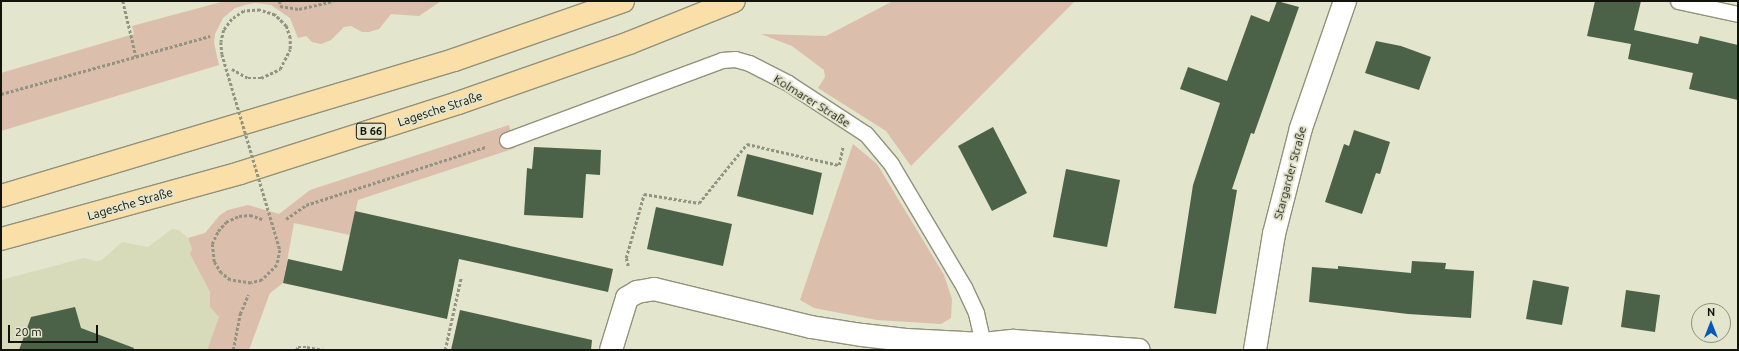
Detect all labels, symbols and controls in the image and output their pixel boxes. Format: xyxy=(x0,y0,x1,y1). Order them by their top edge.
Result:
street label: Kolmarer Straße xyxy=(771,72,853,130)
street label: Lagesche Straße xyxy=(396,88,484,130)
road number: B 66 xyxy=(355,122,387,140)
street label: Stargarder Straße xyxy=(1271,125,1309,221)
street label: Lagesche Straße xyxy=(86,185,174,223)
north arrow xyxy=(1691,303,1731,343)
text: N xyxy=(1707,306,1715,318)
scale bar xyxy=(10,317,100,343)
text: 20 m xyxy=(15,325,42,338)

